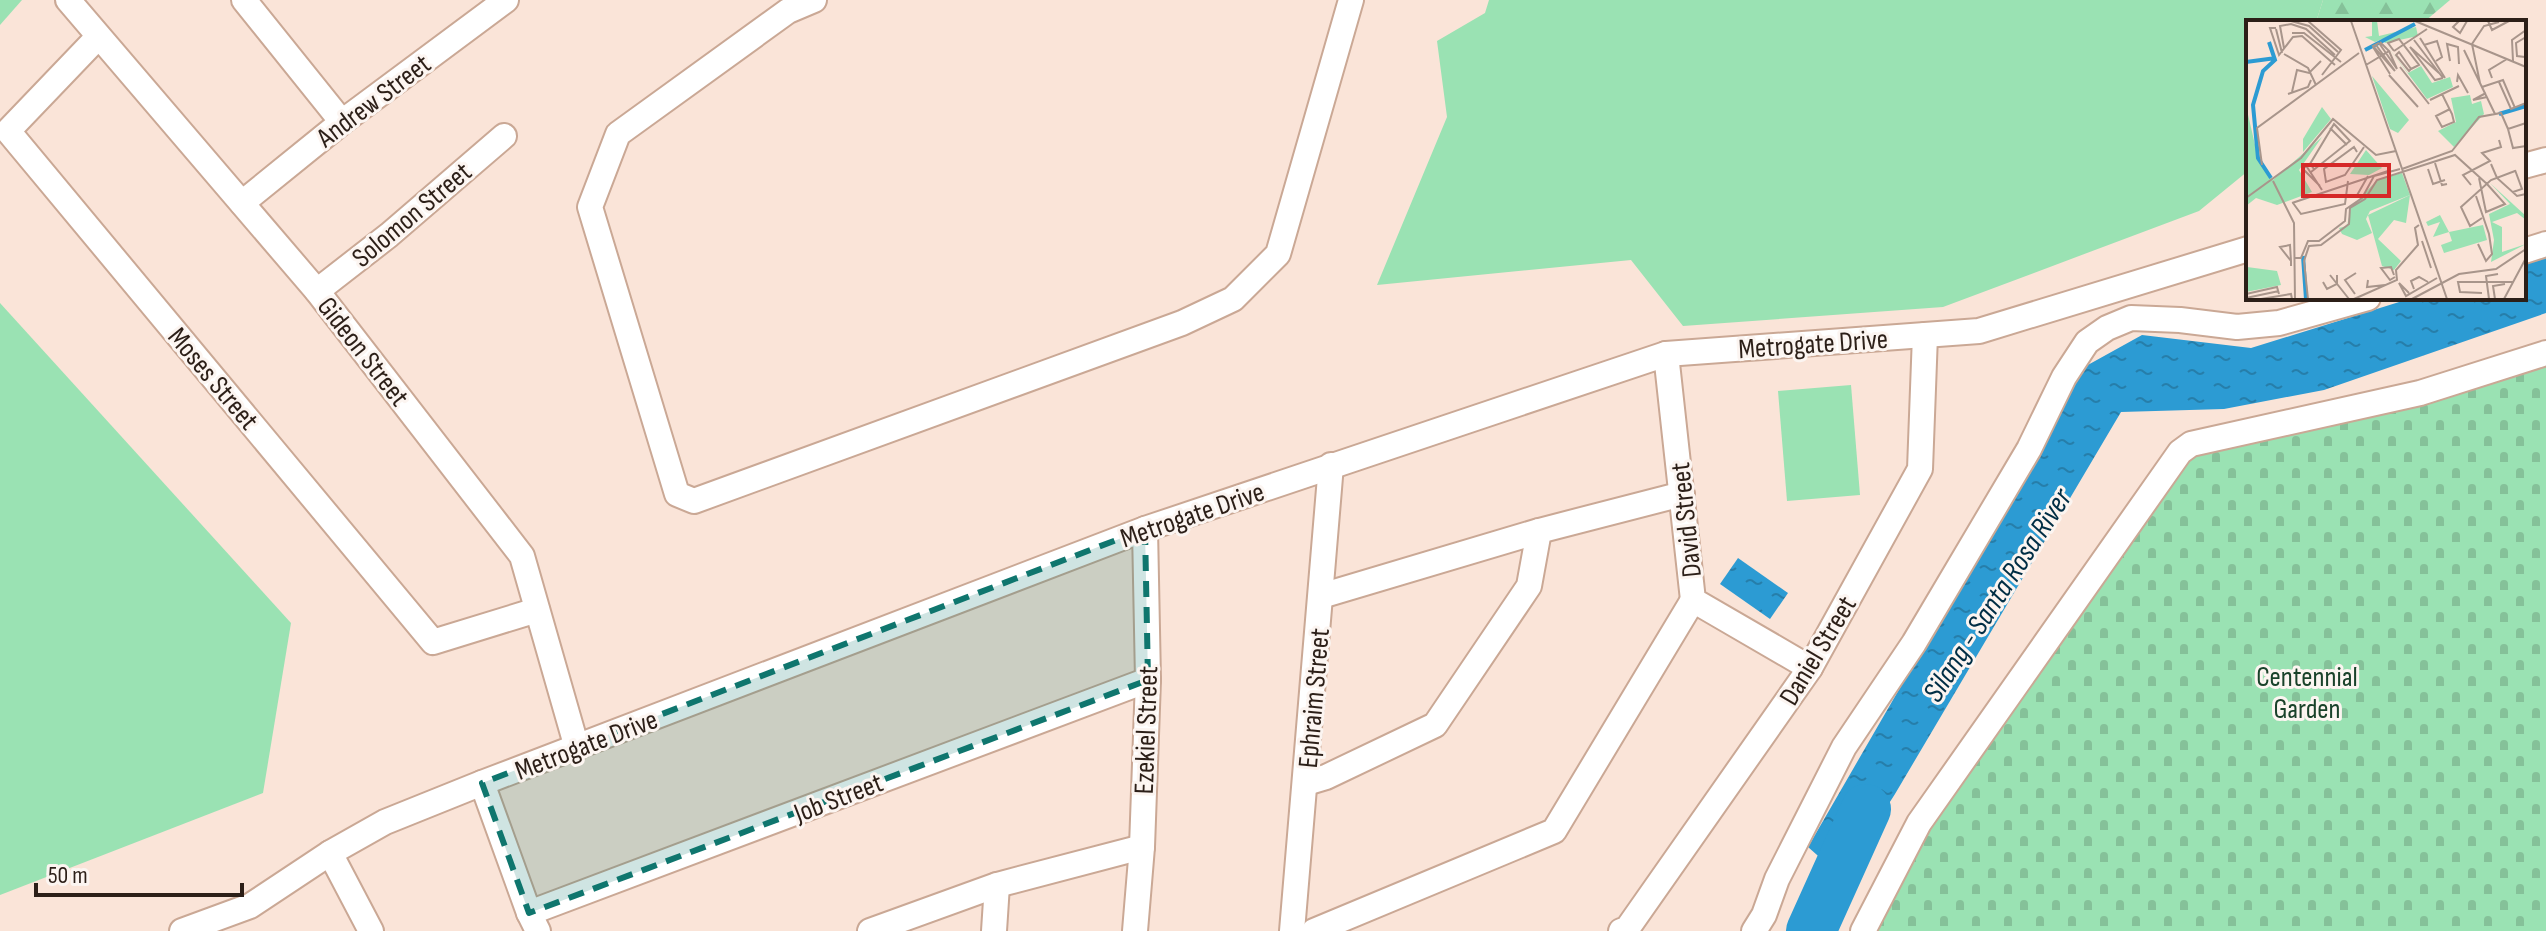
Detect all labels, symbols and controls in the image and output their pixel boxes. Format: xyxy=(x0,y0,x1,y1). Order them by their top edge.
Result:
inset map xyxy=(2246,20,2526,300)
street label: Andrew Street xyxy=(310,48,437,155)
street label: Solomon Street xyxy=(346,156,478,275)
street label: Gideon Street xyxy=(310,291,416,413)
street label: Moses Street xyxy=(161,321,265,437)
street label: Metrogate Drive xyxy=(1737,323,1889,366)
street label: David Street xyxy=(1664,461,1709,579)
street label: Metrogate Drive xyxy=(1116,475,1269,555)
water label: Silang - Santa Rosa River xyxy=(1916,481,2081,709)
street label: Daniel Street xyxy=(1773,590,1864,711)
street label: Ephraim Street xyxy=(1292,627,1337,769)
park label: Centennial Garden xyxy=(2256,661,2358,726)
street label: Ezekiel Street xyxy=(1128,665,1165,795)
street label: Metrogate Drive xyxy=(511,703,662,788)
street label: Job Street xyxy=(789,766,888,831)
scale bar xyxy=(36,847,242,897)
text: 50 m xyxy=(48,861,88,890)

